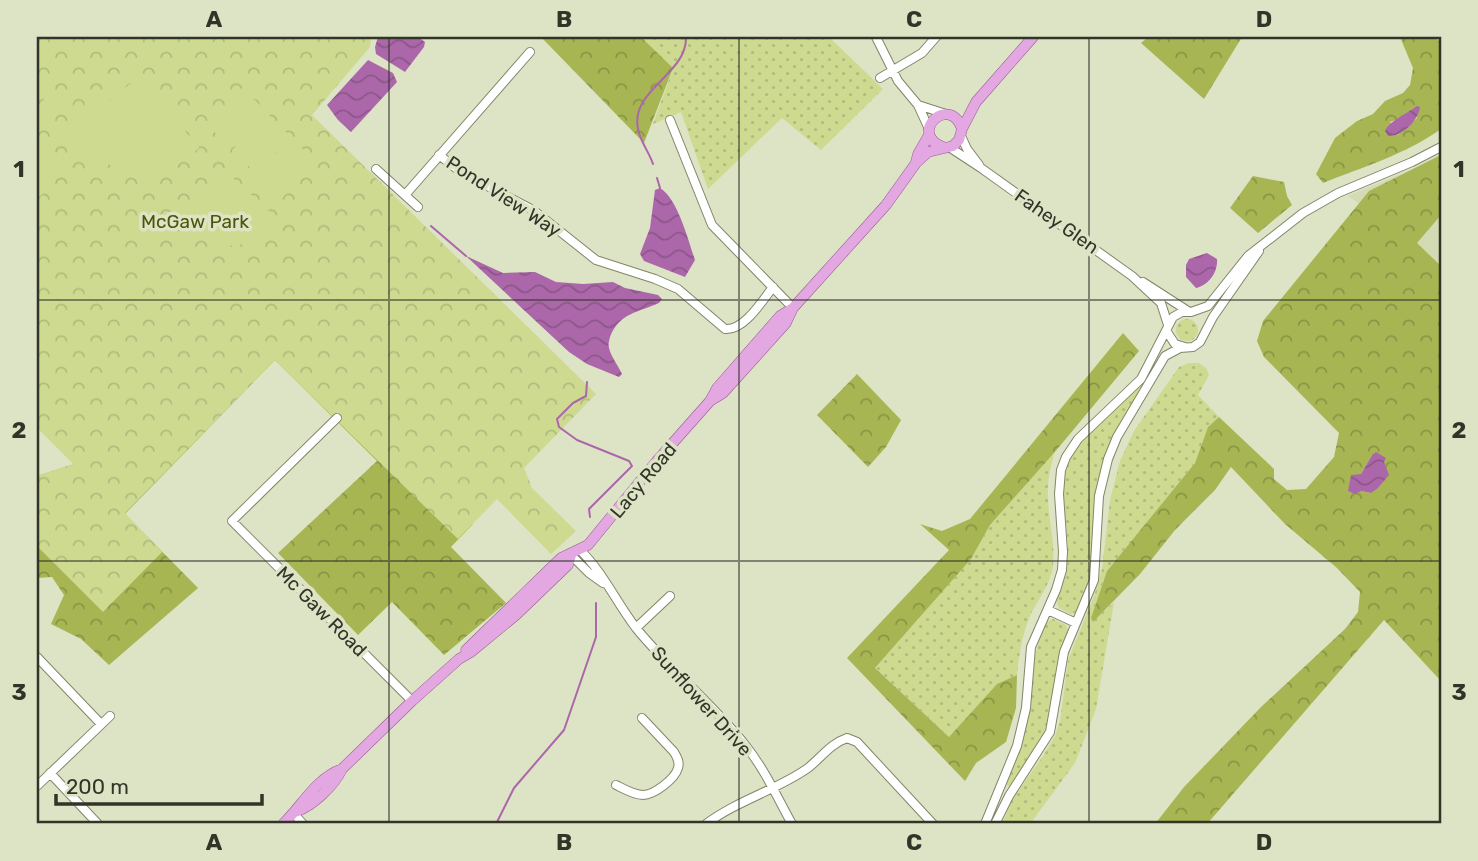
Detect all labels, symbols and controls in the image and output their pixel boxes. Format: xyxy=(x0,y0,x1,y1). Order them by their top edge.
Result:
text: A xyxy=(206,5,223,33)
text: B xyxy=(556,5,572,33)
text: C xyxy=(906,5,922,33)
text: D xyxy=(1256,5,1272,33)
street label: Pond View Way xyxy=(442,151,565,242)
text: 1 xyxy=(13,155,25,183)
text: 1 xyxy=(1453,155,1465,183)
street label: Fahey Glen xyxy=(1010,184,1103,259)
park label: McGaw Park xyxy=(141,210,249,233)
text: 2 xyxy=(12,416,26,444)
text: 2 xyxy=(1452,416,1466,444)
street label: Lacy Road xyxy=(605,438,681,523)
street label: Mc Gaw Road xyxy=(272,561,372,661)
street label: Sunflower Drive xyxy=(646,642,757,761)
text: 3 xyxy=(11,678,27,706)
text: 3 xyxy=(1451,678,1467,706)
scale bar xyxy=(56,763,262,807)
text: 200 m xyxy=(66,774,129,799)
text: A xyxy=(206,828,223,856)
text: B xyxy=(556,828,572,856)
text: C xyxy=(906,828,922,856)
text: D xyxy=(1256,828,1272,856)

